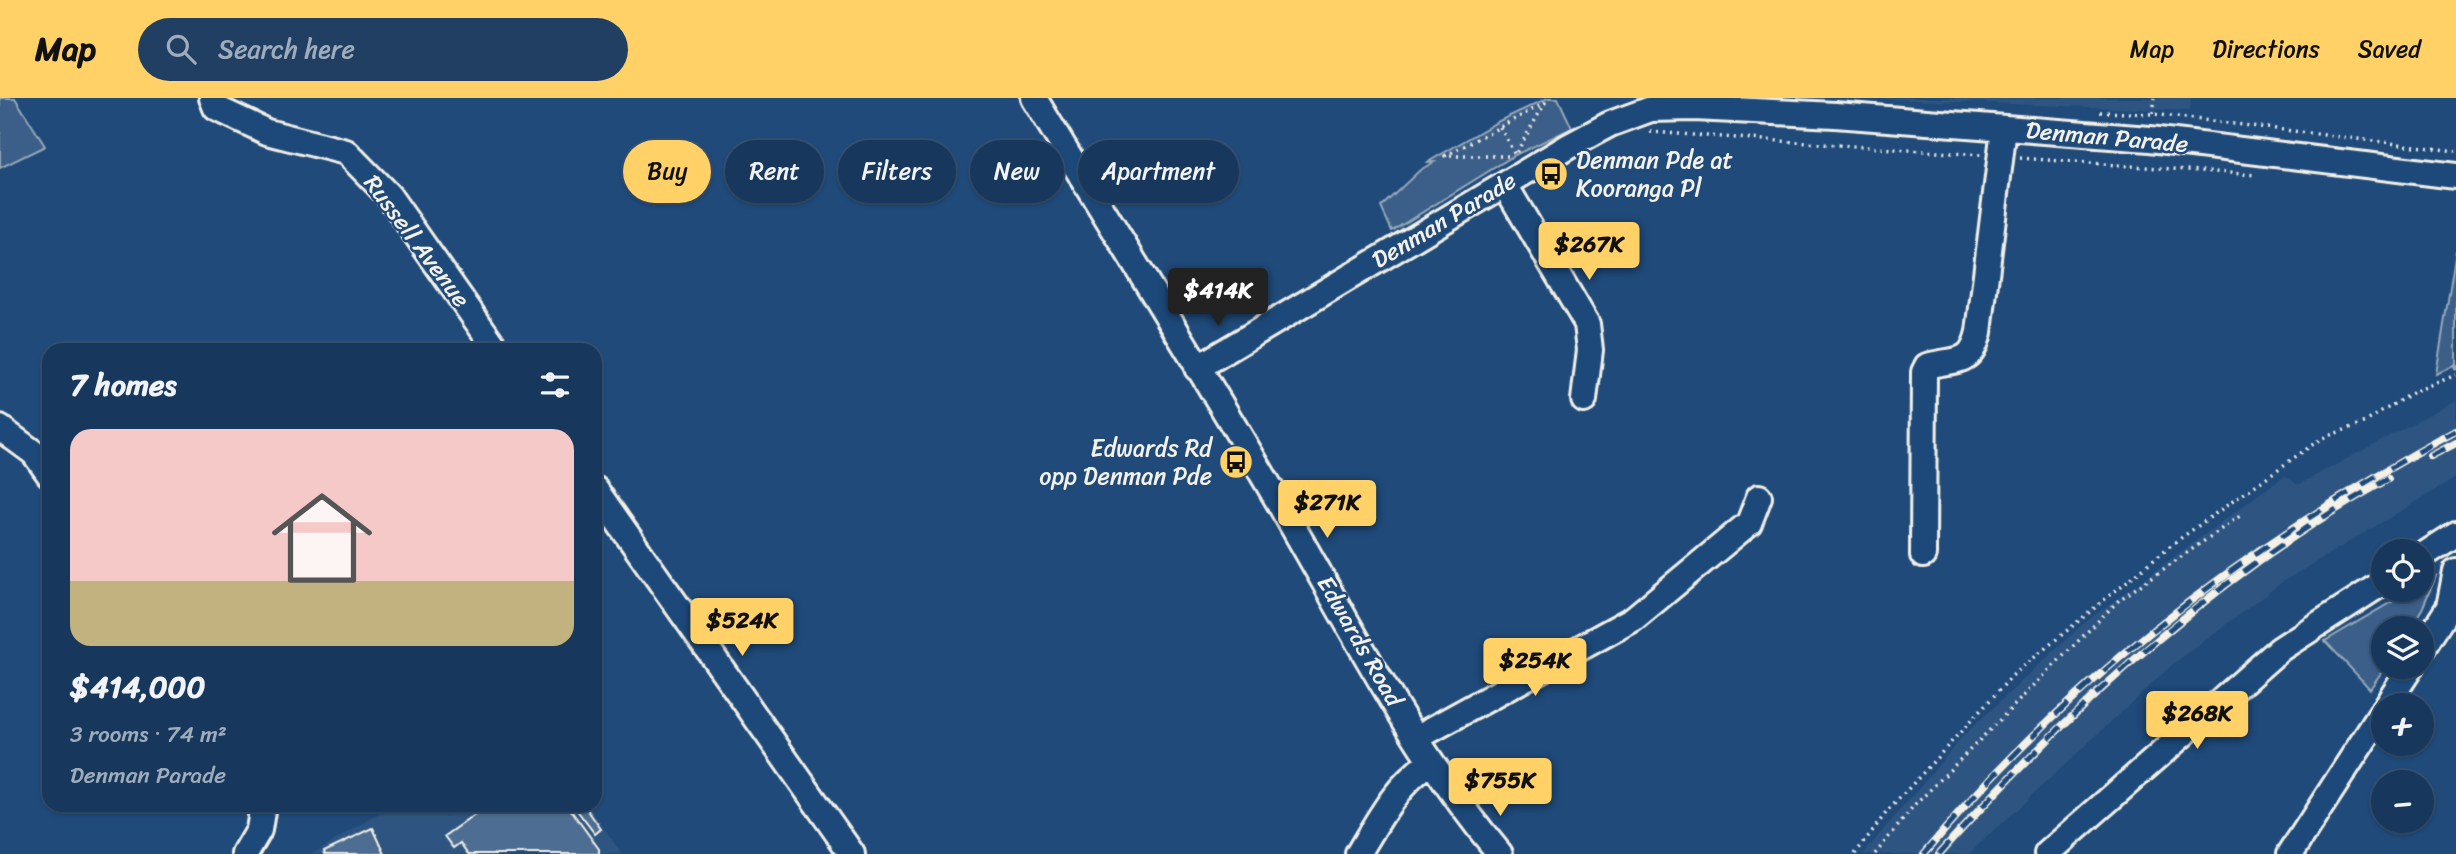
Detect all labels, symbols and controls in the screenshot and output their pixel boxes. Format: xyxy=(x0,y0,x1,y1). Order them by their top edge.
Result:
search box xyxy=(138,18,628,81)
text: Map xyxy=(35,20,96,78)
text: Search here xyxy=(218,26,355,72)
text: Map xyxy=(2130,28,2174,70)
text: Directions xyxy=(2212,28,2320,70)
text: Saved xyxy=(2358,28,2421,70)
icon: search xyxy=(162,30,200,68)
street label: Denman Parade xyxy=(2024,109,2190,165)
place label: Denman Pde at Kooranga Pl xyxy=(1576,139,1733,209)
chip: Buy xyxy=(623,140,711,203)
chip: Rent xyxy=(725,140,824,203)
chip: Filters xyxy=(838,140,956,203)
chip: New xyxy=(970,140,1064,203)
chip: Apartment xyxy=(1078,140,1239,203)
bus stop icon: Denman Pde at Kooranga Pl xyxy=(1532,155,1570,193)
street label: Denman Parade xyxy=(1363,160,1525,280)
street label: Russell Avenue xyxy=(353,165,481,317)
pin: $267K xyxy=(1540,222,1638,282)
text: $267K xyxy=(1555,224,1623,265)
pin: $414K xyxy=(1169,268,1267,328)
text: $414K xyxy=(1184,270,1252,311)
text: 7 homes xyxy=(70,358,177,412)
icon: filters xyxy=(536,366,574,404)
place label: Edwards Rd opp Denman Pde xyxy=(1039,427,1213,497)
bus stop icon: Edwards Rd opp Denman Pde xyxy=(1217,443,1255,481)
icon: home xyxy=(259,475,385,601)
pin: $271K xyxy=(1278,480,1376,540)
text: $271K xyxy=(1294,482,1360,523)
map controls xyxy=(2371,539,2434,833)
button: locate xyxy=(2371,539,2434,602)
street label: Edwards Road xyxy=(1305,567,1415,716)
pin: $524K xyxy=(693,598,791,658)
text: $524K xyxy=(706,600,778,641)
button: layers xyxy=(2371,616,2434,679)
pin: $254K xyxy=(1486,638,1584,698)
text: $254K xyxy=(1499,640,1571,681)
text: $414,000 xyxy=(70,660,206,714)
pin: $268K xyxy=(2148,692,2246,751)
text: $268K xyxy=(2162,693,2232,734)
button: + xyxy=(2371,693,2434,756)
text: 3 rooms · 74 m² xyxy=(70,714,227,755)
text: Denman Parade xyxy=(70,755,226,796)
pin: $755K xyxy=(1451,758,1549,818)
text: $755K xyxy=(1465,760,1535,801)
button: − xyxy=(2371,770,2434,833)

